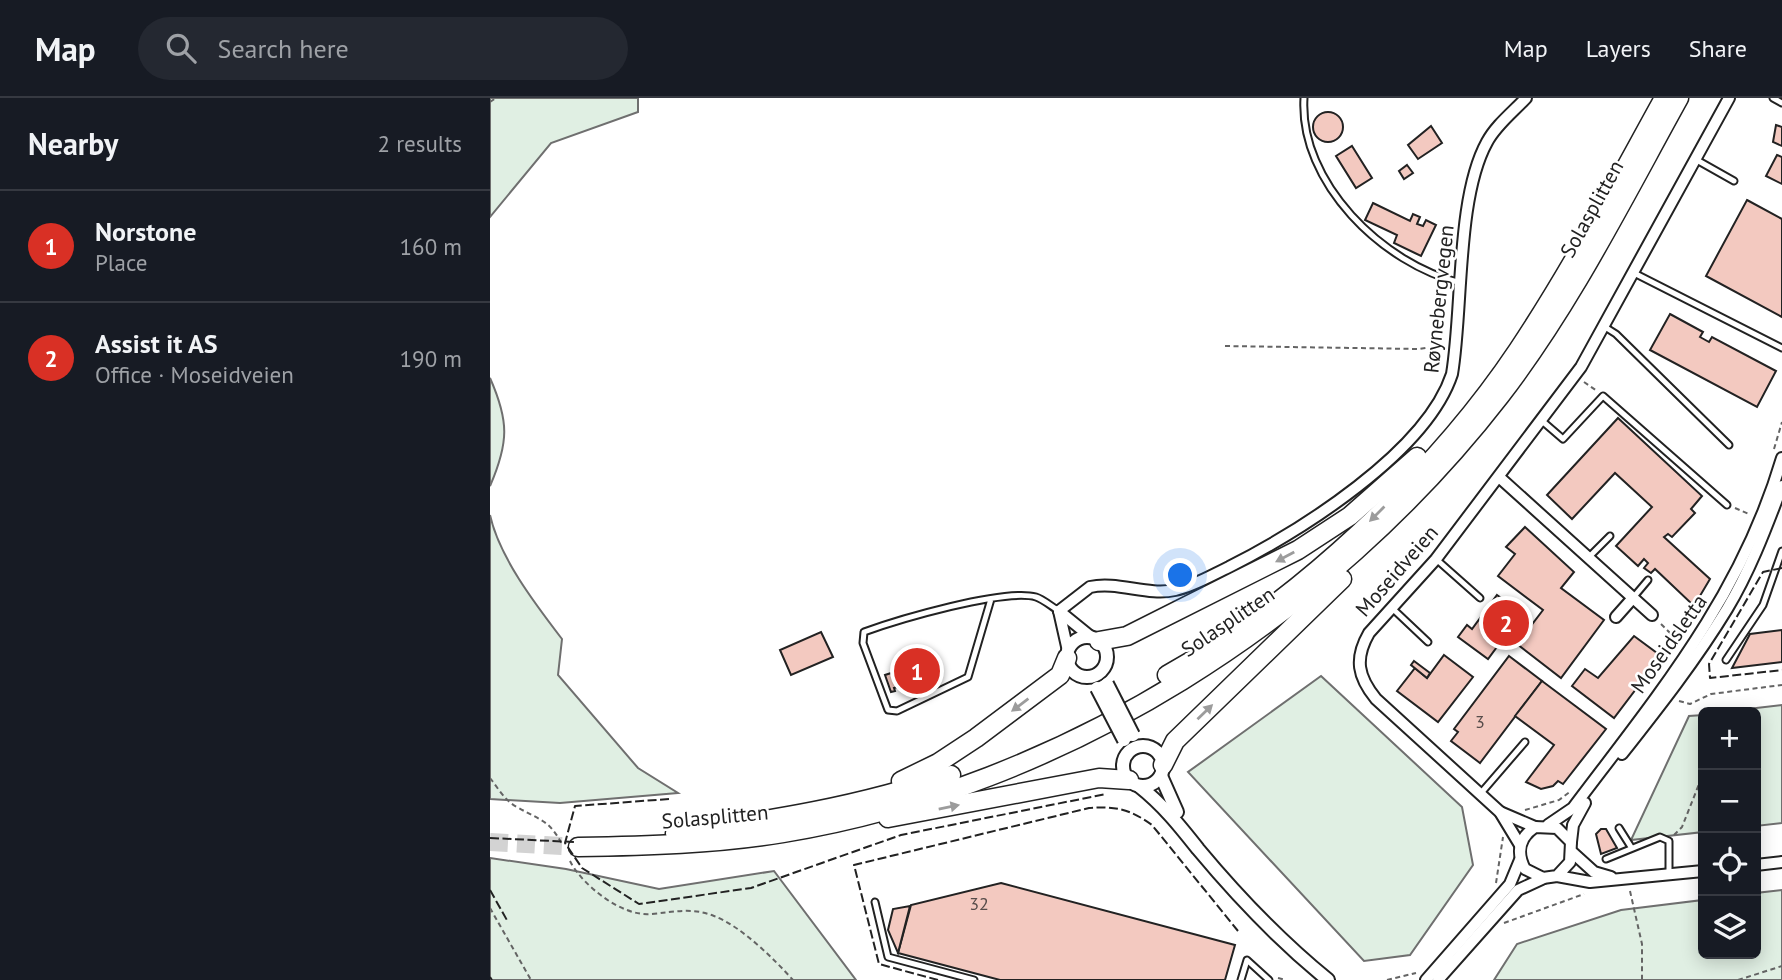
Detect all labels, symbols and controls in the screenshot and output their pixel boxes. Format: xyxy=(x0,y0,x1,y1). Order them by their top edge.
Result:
search box xyxy=(138,17,628,80)
text: Map xyxy=(35,27,96,70)
icon: search xyxy=(162,29,200,67)
text: Search here xyxy=(218,32,349,65)
text: Map xyxy=(1504,33,1548,64)
text: Layers xyxy=(1586,33,1651,64)
text: Share xyxy=(1689,33,1747,64)
text: Nearby xyxy=(28,124,118,163)
text: 2 results xyxy=(378,129,462,158)
street label: Solasplitten xyxy=(1554,155,1629,262)
text: Norstone xyxy=(95,215,196,248)
street label: Røynebergvegen xyxy=(1417,224,1460,374)
text: 1 xyxy=(44,232,58,261)
text: 160 m xyxy=(400,232,462,261)
text: Place xyxy=(95,248,148,277)
text: Assist it AS xyxy=(95,327,217,360)
text: 2 xyxy=(44,344,58,373)
text: 190 m xyxy=(400,344,462,373)
text: Office · Moseidveien xyxy=(95,360,294,389)
one-way arrow xyxy=(1369,505,1386,521)
street label: Moseidveien xyxy=(1349,519,1444,622)
one-way arrow xyxy=(1275,551,1295,563)
your location xyxy=(1163,558,1197,592)
street label: Solasplitten xyxy=(1176,580,1280,663)
street label: Moseidsletta xyxy=(1625,589,1713,698)
pin: 2 xyxy=(1483,597,1529,649)
pin: 1 xyxy=(894,645,940,697)
one-way arrow xyxy=(1011,697,1029,711)
one-way arrow xyxy=(1196,704,1213,720)
map controls xyxy=(1698,707,1761,959)
button: + xyxy=(1698,707,1761,770)
house number: 3 xyxy=(1475,710,1485,733)
button: − xyxy=(1698,770,1761,833)
street label: Solasplitten xyxy=(660,798,769,835)
one-way arrow xyxy=(938,801,960,812)
button: locate xyxy=(1698,833,1761,896)
house number: 32 xyxy=(969,892,989,915)
button: layers xyxy=(1698,896,1761,959)

